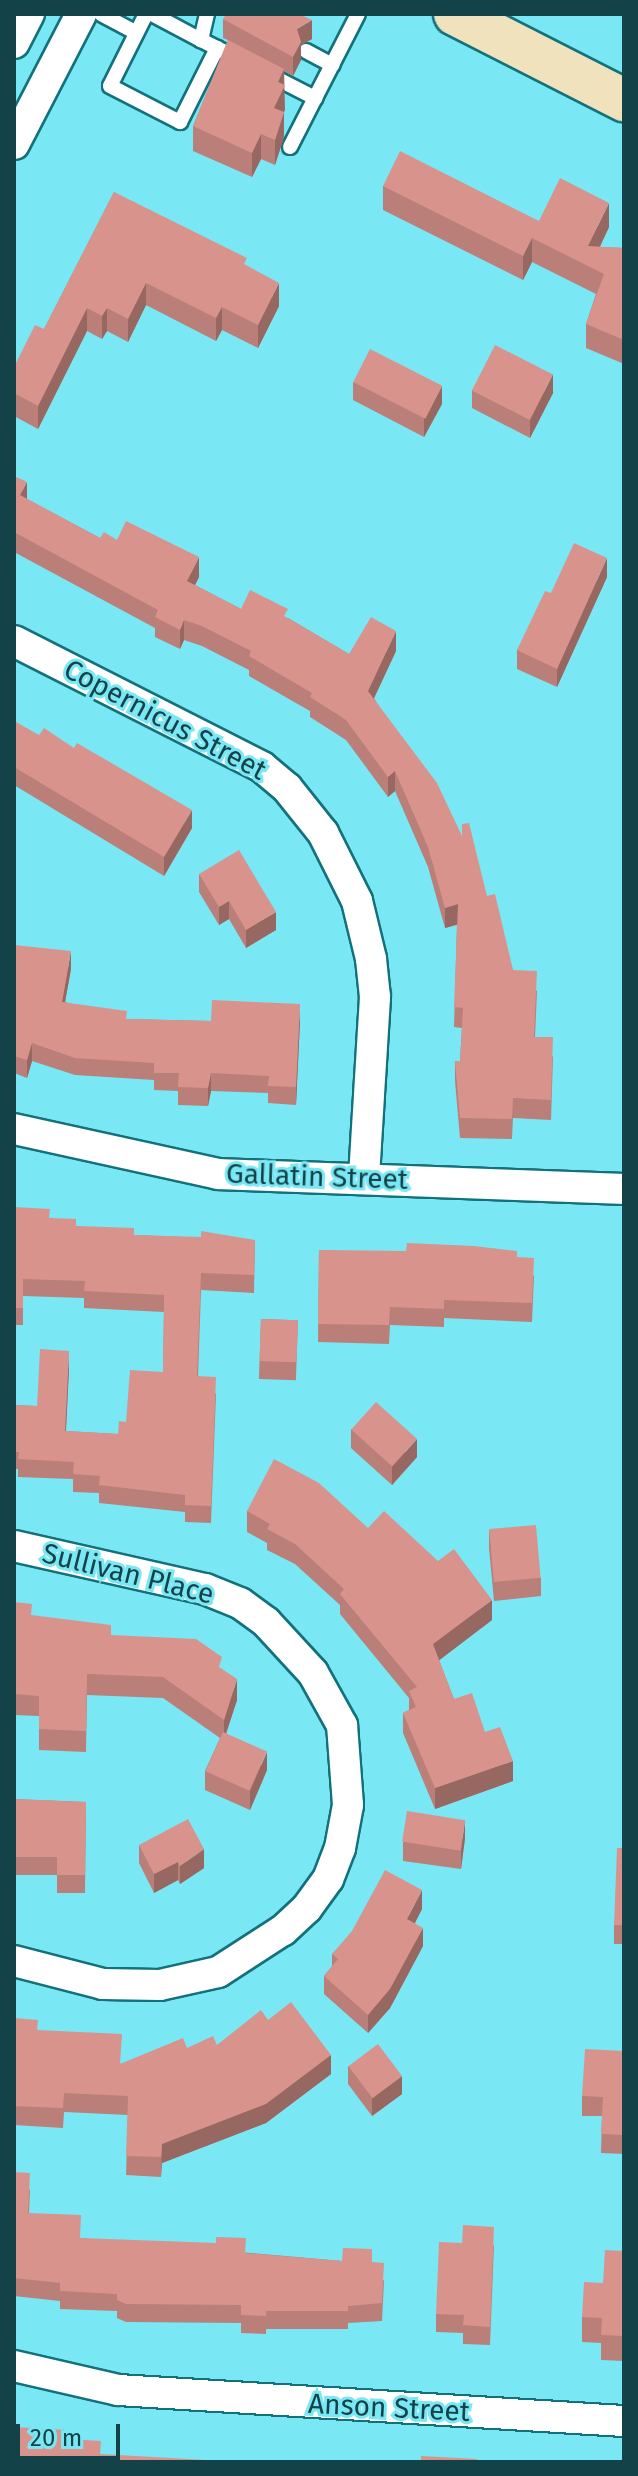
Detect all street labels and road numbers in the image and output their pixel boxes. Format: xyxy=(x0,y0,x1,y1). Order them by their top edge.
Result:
street label: Copernicus Street xyxy=(58,653,272,787)
street label: Gallatin Street xyxy=(226,1157,408,1197)
street label: Sullivan Place xyxy=(39,1536,217,1612)
street label: Anson Street xyxy=(307,2387,471,2429)

